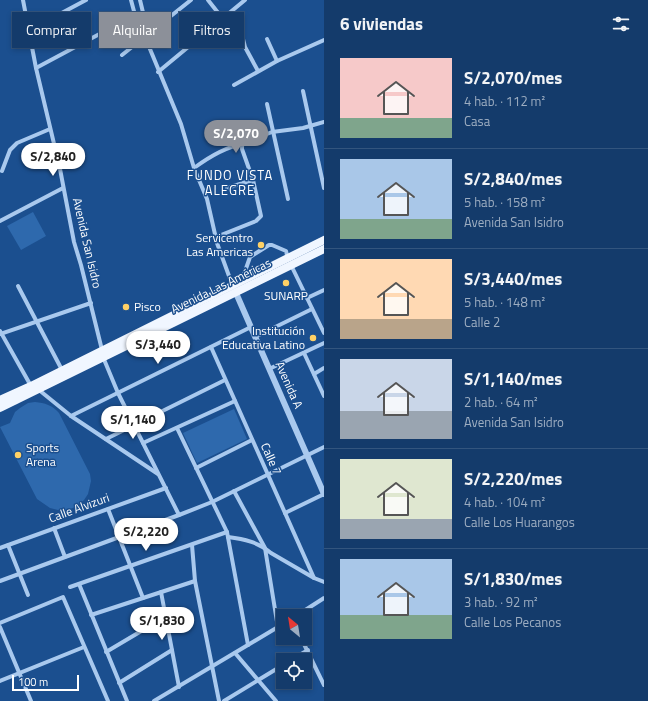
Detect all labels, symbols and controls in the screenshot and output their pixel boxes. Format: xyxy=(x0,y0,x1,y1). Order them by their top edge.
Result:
text: 6 viviendas xyxy=(340,11,423,37)
chip: Comprar xyxy=(12,12,91,48)
chip: Alquilar xyxy=(99,12,171,48)
chip: Filtros xyxy=(179,12,244,48)
icon: filters xyxy=(610,13,632,35)
text: S/2,070/mes xyxy=(464,65,562,91)
icon: home xyxy=(372,74,420,122)
text: 4 hab. · 112 m² xyxy=(464,91,545,111)
text: Casa xyxy=(464,111,490,131)
pin: S/2,070 xyxy=(199,120,273,154)
text: S/2,070 xyxy=(213,123,259,143)
pin: S/2,840 xyxy=(16,143,90,177)
text: S/2,840 xyxy=(30,146,76,166)
district label: FUNDO VISTA ALEGRE xyxy=(187,165,273,200)
text: S/2,840/mes xyxy=(464,166,562,192)
icon: home xyxy=(372,175,420,223)
text: 5 hab. · 158 m² xyxy=(464,192,545,212)
street label: Avenida San Isidro xyxy=(68,196,107,290)
text: Avenida San Isidro xyxy=(464,212,564,232)
place label: Servicentro Las Americas xyxy=(186,228,253,261)
marker: Servicentro Las Americas xyxy=(256,240,266,250)
street label: Avenida Las Américas xyxy=(167,253,275,318)
text: S/3,440/mes xyxy=(464,266,562,292)
icon: home xyxy=(372,275,420,323)
marker: SUNARP xyxy=(281,278,291,288)
place label: SUNARP xyxy=(264,286,308,305)
text: 5 hab. · 148 m² xyxy=(464,292,545,312)
place label: Pisco xyxy=(134,297,161,316)
marker: Pisco xyxy=(121,302,131,312)
text: Calle 2 xyxy=(464,312,500,332)
place label: Institución Educativa Latino xyxy=(222,321,305,354)
pin: S/3,440 xyxy=(121,331,195,365)
marker: Institución Educativa Latino xyxy=(308,333,318,343)
text: S/3,440 xyxy=(135,334,181,354)
street label: Avenida A xyxy=(271,358,308,411)
text: S/1,140/mes xyxy=(464,366,562,392)
icon: home xyxy=(372,375,420,423)
text: 2 hab. · 64 m² xyxy=(464,392,538,412)
pin: S/1,140 xyxy=(96,406,170,440)
text: S/1,140 xyxy=(110,409,156,429)
text: Avenida San Isidro xyxy=(464,412,564,432)
place label: Sports Arena xyxy=(26,438,60,471)
street label: Calle 7 xyxy=(256,440,287,478)
marker: Sports Arena xyxy=(13,450,23,460)
text: S/2,220/mes xyxy=(464,466,562,492)
icon: home xyxy=(372,475,420,523)
street label: Calle Alvizuri xyxy=(46,488,112,527)
text: 4 hab. · 104 m² xyxy=(464,492,545,512)
text: Calle Los Huarangos xyxy=(464,512,575,532)
pin: S/2,220 xyxy=(109,518,183,552)
text: S/2,220 xyxy=(123,521,169,541)
text: S/1,830/mes xyxy=(464,566,562,592)
icon: home xyxy=(372,575,420,623)
text: 3 hab. · 92 m² xyxy=(464,592,538,612)
pin: S/1,830 xyxy=(125,607,199,641)
north arrow xyxy=(276,609,312,645)
map controls xyxy=(276,609,312,689)
text: S/1,830 xyxy=(139,610,185,630)
text: Calle Los Pecanos xyxy=(464,612,561,632)
button: locate xyxy=(276,653,312,689)
scale bar xyxy=(12,673,79,692)
text: 100 m xyxy=(18,674,48,690)

